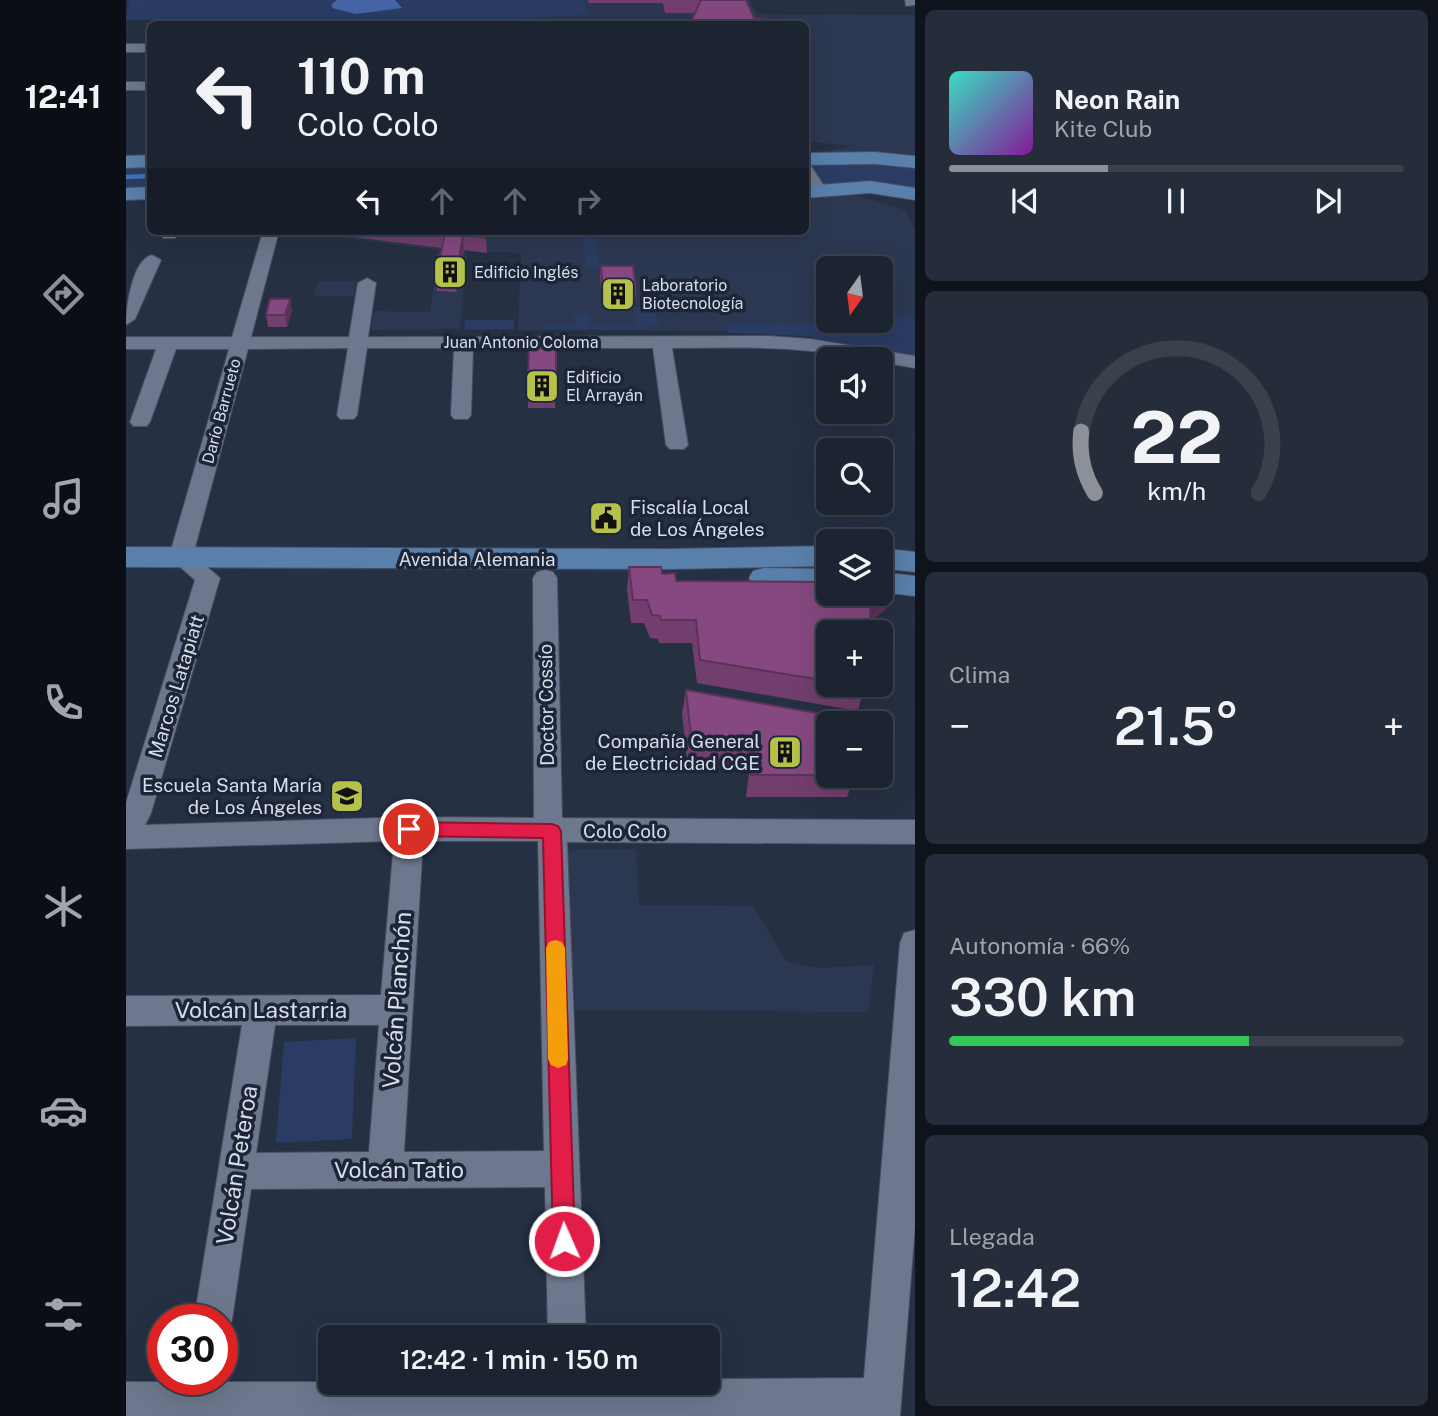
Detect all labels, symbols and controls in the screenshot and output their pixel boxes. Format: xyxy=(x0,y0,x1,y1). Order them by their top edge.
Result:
text: 110 m xyxy=(297,47,425,105)
icon: left xyxy=(182,49,273,140)
text: 12:41 xyxy=(24,78,102,115)
text: Neon Rain xyxy=(1054,84,1180,115)
text: Colo Colo xyxy=(297,106,439,143)
text: Kite Club xyxy=(1054,115,1152,142)
icon: left xyxy=(350,182,388,220)
icon: ahead xyxy=(423,182,461,220)
icon: ahead xyxy=(496,182,534,220)
icon: right xyxy=(569,182,607,220)
icon: previous xyxy=(1006,182,1044,220)
icon: pause xyxy=(1157,182,1195,220)
icon: next xyxy=(1309,182,1347,220)
building icon: Edificio Inglés xyxy=(431,253,469,291)
north arrow xyxy=(816,256,892,332)
map controls xyxy=(816,256,893,788)
place label: Edificio Inglés xyxy=(474,263,578,282)
icon: directions xyxy=(39,270,88,319)
building icon: Laboratorio Biotecnología xyxy=(599,275,637,313)
place label: Laboratorio Biotecnología xyxy=(642,276,743,313)
street label: Juan Antonio Coloma xyxy=(444,333,599,352)
button: sound xyxy=(816,347,893,424)
street label: Darío Barrueto xyxy=(198,356,245,466)
building icon: Edificio El Arrayán xyxy=(523,367,561,405)
place label: Edificio El Arrayán xyxy=(566,368,643,405)
text: 22 xyxy=(1130,394,1223,479)
button: search xyxy=(816,438,893,515)
icon: music xyxy=(39,474,88,523)
text: km/h xyxy=(1147,476,1206,506)
place label: Fiscalía Local de Los Ángeles xyxy=(630,496,764,540)
public building icon: Fiscalía Local de Los Ángeles xyxy=(587,499,625,537)
button: layers xyxy=(816,529,893,606)
street label: Avenida Alemania xyxy=(398,548,556,570)
street label: Marcos Latapiatt xyxy=(144,612,208,760)
button: + xyxy=(816,620,893,697)
street label: Doctor Cossío xyxy=(534,644,558,766)
text: Clima xyxy=(949,661,1010,688)
icon: phone xyxy=(39,678,88,727)
text: 21.5° xyxy=(1114,696,1239,757)
text: − xyxy=(949,704,970,749)
text: + xyxy=(1383,704,1404,749)
button: − xyxy=(816,711,893,788)
place label: Compañía General de Electricidad CGE xyxy=(585,730,760,774)
building icon: Compañía General de Electricidad CGE xyxy=(766,733,804,771)
place label: Escuela Santa María de Los Ángeles xyxy=(142,774,322,818)
school or university icon: Escuela Santa María de Los Ángeles xyxy=(328,777,366,815)
pin xyxy=(379,799,439,859)
icon: arrive xyxy=(390,810,428,848)
street label: Colo Colo xyxy=(583,820,667,842)
icon: climate xyxy=(39,882,88,931)
street label: Volcán Planchón xyxy=(377,911,416,1089)
text: Autonomía · 66% xyxy=(949,932,1130,959)
text: 330 km xyxy=(949,967,1136,1028)
street label: Volcán Lastarria xyxy=(175,996,347,1023)
street label: Volcán Peteroa xyxy=(211,1083,262,1246)
icon: car xyxy=(39,1086,88,1135)
street label: Volcán Tatio xyxy=(334,1156,464,1183)
position arrow xyxy=(527,1204,601,1278)
text: Llegada xyxy=(949,1223,1035,1250)
text: 12:42 xyxy=(949,1258,1081,1319)
icon: filters xyxy=(39,1290,88,1339)
speed limit sign: 30 xyxy=(147,1304,238,1395)
text: 12:42 · 1 min · 150 m xyxy=(400,1344,638,1375)

